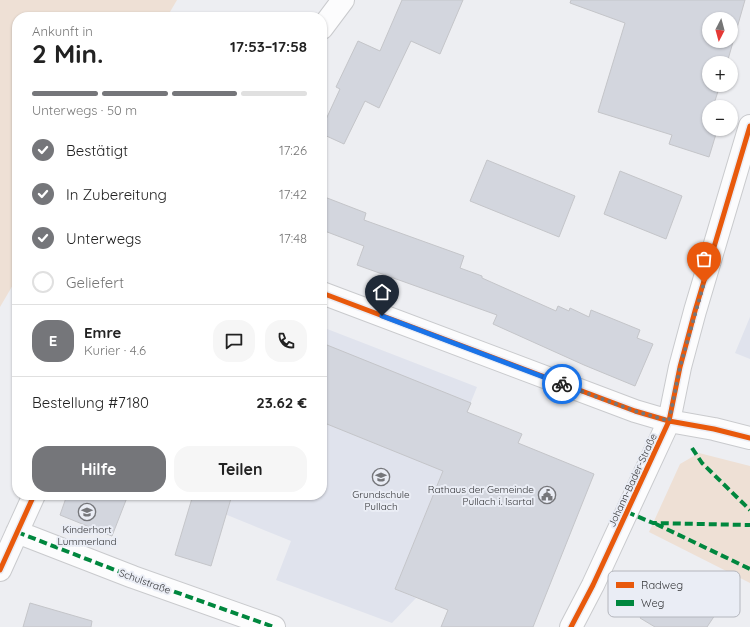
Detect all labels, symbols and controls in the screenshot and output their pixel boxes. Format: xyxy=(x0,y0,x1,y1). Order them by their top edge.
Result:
north arrow xyxy=(702,12,738,48)
map controls xyxy=(702,12,738,136)
text: Ankunft in xyxy=(32,23,93,39)
text: 2 Min. xyxy=(32,37,103,70)
text: 17:53–17:58 xyxy=(230,37,307,56)
button: + xyxy=(702,56,738,92)
button: − xyxy=(702,100,738,136)
text: Unterwegs · 50 m xyxy=(32,102,137,118)
icon: check xyxy=(32,139,54,161)
text: Bestätigt xyxy=(66,141,128,160)
text: 17:26 xyxy=(279,142,307,158)
icon: check xyxy=(32,183,54,205)
text: In Zubereitung xyxy=(66,185,167,204)
text: 17:42 xyxy=(279,186,307,202)
icon: check xyxy=(32,227,54,249)
text: Unterwegs xyxy=(66,229,141,248)
text: 17:48 xyxy=(279,230,307,246)
pin xyxy=(687,242,721,283)
icon: bag xyxy=(693,248,715,270)
text: Geliefert xyxy=(66,273,124,292)
pin xyxy=(365,275,399,316)
icon: home xyxy=(371,281,393,303)
button: chat xyxy=(213,320,255,362)
button: phone xyxy=(265,320,307,362)
text: Emre xyxy=(84,323,121,342)
text: E xyxy=(49,331,57,350)
text: Kurier · 4.6 xyxy=(84,342,146,358)
courier xyxy=(542,364,582,404)
icon: bike xyxy=(551,373,573,395)
text: Bestellung #7180 xyxy=(32,393,149,412)
text: 23.62 € xyxy=(256,393,307,412)
street label: Johann-Bader-Straße xyxy=(605,431,660,529)
button: Hilfe xyxy=(32,446,166,492)
button: Teilen xyxy=(174,446,307,492)
school or university icon: Grundschule Pullach xyxy=(371,467,391,487)
place label: Rathaus der Gemeinde Pullach i. Isartal xyxy=(428,483,534,508)
public building icon: Rathaus der Gemeinde Pullach i. Isartal xyxy=(537,485,557,505)
place label: Grundschule Pullach xyxy=(352,488,410,513)
school or university icon: Kinderhort Lummerland xyxy=(77,502,97,522)
place label: Kinderhort Lummerland xyxy=(58,523,116,548)
street label: Schulstraße xyxy=(117,566,173,597)
legend xyxy=(608,571,740,617)
text: Radweg xyxy=(641,578,683,592)
text: Weg xyxy=(641,596,665,610)

